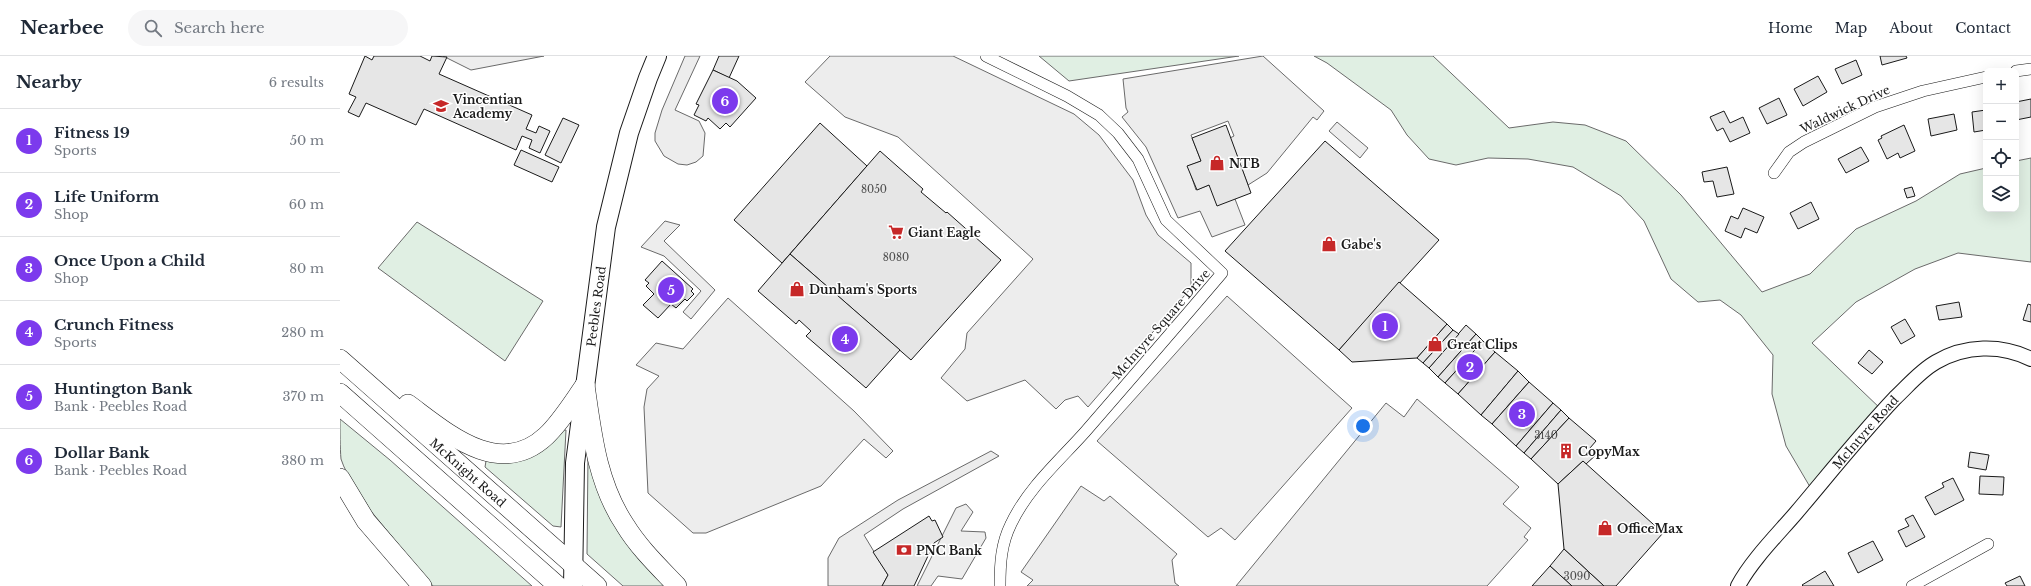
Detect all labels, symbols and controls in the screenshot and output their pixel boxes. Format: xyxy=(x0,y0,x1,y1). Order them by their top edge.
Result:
search box xyxy=(128,10,408,46)
text: Nearbee xyxy=(20,16,104,39)
icon: search xyxy=(142,17,164,39)
text: Search here xyxy=(174,18,265,37)
text: Home xyxy=(1768,19,1813,37)
text: Map xyxy=(1835,19,1867,37)
text: About xyxy=(1889,19,1933,37)
text: Contact xyxy=(1955,19,2011,37)
map controls xyxy=(1983,68,2019,212)
button: + xyxy=(1983,68,2019,104)
text: Nearby xyxy=(16,72,82,93)
text: 6 results xyxy=(269,74,324,91)
street label: Waldwick Drive xyxy=(1797,82,1892,137)
pin: 6 xyxy=(712,86,738,116)
place label: Vincentian Academy xyxy=(452,92,523,121)
school or university icon: Vincentian Academy xyxy=(432,97,450,115)
button: − xyxy=(1983,104,2019,140)
text: Fitness 19 xyxy=(54,123,130,142)
text: 1 xyxy=(26,132,32,149)
text: 50 m xyxy=(290,132,324,149)
button: locate xyxy=(1983,140,2019,176)
text: Sports xyxy=(54,142,97,159)
shop icon: NTB xyxy=(1208,154,1226,172)
place label: NTB xyxy=(1229,156,1260,171)
button: layers xyxy=(1983,176,2019,212)
house number: 8050 xyxy=(861,183,887,196)
text: Life Uniform xyxy=(54,187,159,206)
text: 2 xyxy=(25,196,33,213)
text: 60 m xyxy=(289,196,324,213)
text: Shop xyxy=(54,206,89,223)
supermarket icon: Giant Eagle xyxy=(887,223,905,241)
place label: Giant Eagle xyxy=(908,225,981,240)
shop icon: Gabe's xyxy=(1320,235,1338,253)
place label: Gabe's xyxy=(1341,237,1382,252)
text: Once Upon a Child xyxy=(54,251,205,270)
house number: 8080 xyxy=(883,251,909,264)
text: 3 xyxy=(25,260,33,277)
text: 80 m xyxy=(289,260,324,277)
street label: Peebles Road xyxy=(583,265,608,348)
street label: McIntyre Square Drive xyxy=(1109,266,1213,382)
text: Shop xyxy=(54,270,89,287)
pin: 5 xyxy=(658,275,684,305)
shop icon: Dunham's Sports xyxy=(788,280,806,298)
place label: Dunham's Sports xyxy=(809,282,918,297)
pin: 1 xyxy=(1372,311,1398,341)
text: Crunch Fitness xyxy=(54,315,174,334)
text: 4 xyxy=(25,324,33,341)
text: 280 m xyxy=(281,324,324,341)
pin: 4 xyxy=(832,324,858,354)
text: Sports xyxy=(54,334,97,351)
shop icon: Great Clips xyxy=(1426,335,1444,353)
place label: Great Clips xyxy=(1447,337,1518,352)
pin: 2 xyxy=(1457,352,1483,382)
text: Huntington Bank xyxy=(54,379,193,398)
text: 5 xyxy=(25,388,33,405)
text: 370 m xyxy=(283,388,324,405)
street label: McIntyre Road xyxy=(1829,392,1901,472)
text: Bank · Peebles Road xyxy=(54,398,187,415)
pin: 3 xyxy=(1509,399,1535,429)
your location xyxy=(1353,416,1373,436)
house number: 3140 xyxy=(1534,429,1558,442)
street label: McKnight Road xyxy=(427,435,509,510)
building icon: CopyMax xyxy=(1557,442,1575,460)
text: Dollar Bank xyxy=(54,443,150,462)
place label: CopyMax xyxy=(1578,444,1640,459)
text: 6 xyxy=(25,452,33,469)
text: 380 m xyxy=(281,452,324,469)
text: Bank · Peebles Road xyxy=(54,462,187,479)
shop icon: OfficeMax xyxy=(1596,519,1614,537)
place label: OfficeMax xyxy=(1617,521,1683,536)
bank icon: PNC Bank xyxy=(895,541,913,559)
place label: PNC Bank xyxy=(916,543,983,558)
house number: 3090 xyxy=(1564,570,1590,583)

